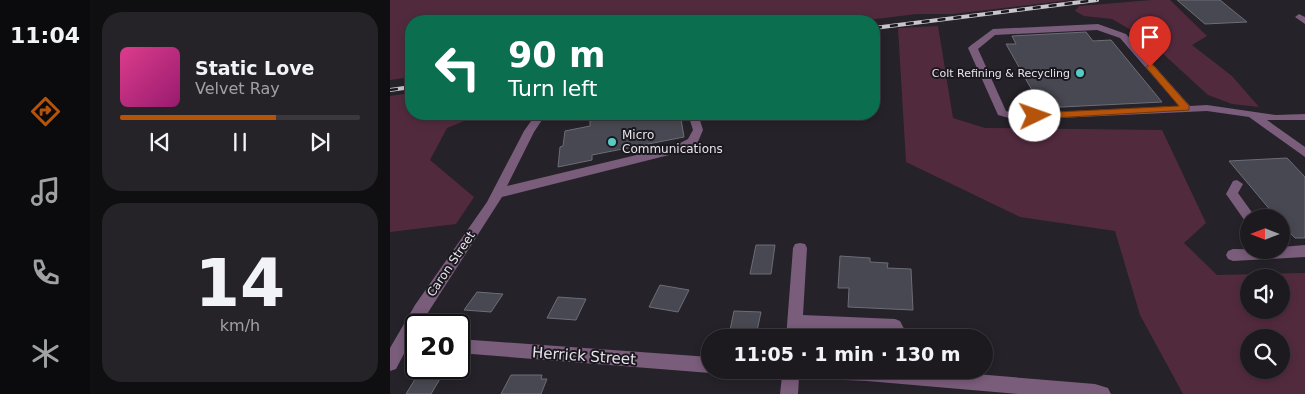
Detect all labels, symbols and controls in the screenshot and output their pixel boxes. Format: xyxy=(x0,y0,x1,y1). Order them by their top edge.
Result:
pin xyxy=(1129,16,1171,67)
text: 11:04 xyxy=(10,23,80,48)
icon: arrive xyxy=(1136,23,1164,51)
icon: left xyxy=(425,35,490,100)
text: 90 m xyxy=(508,35,605,75)
text: Static Love xyxy=(195,57,315,79)
place label: Colt Refining & Recycling xyxy=(932,67,1070,80)
marker: Colt Refining & Recycling xyxy=(1074,67,1086,79)
text: Turn left xyxy=(508,76,597,101)
text: Velvet Ray xyxy=(195,79,280,98)
position arrow xyxy=(1008,89,1060,141)
icon: directions xyxy=(28,94,63,129)
icon: previous xyxy=(146,128,174,156)
icon: pause xyxy=(226,128,254,156)
icon: next xyxy=(306,128,334,156)
place label: Micro Communications xyxy=(622,128,723,156)
marker: Micro Communications xyxy=(606,136,618,148)
icon: music xyxy=(28,174,63,209)
north arrow xyxy=(1240,209,1290,259)
map controls xyxy=(1240,209,1290,379)
street label: Caron Street xyxy=(424,228,478,299)
text: 14 xyxy=(195,246,285,321)
icon: phone xyxy=(28,255,63,290)
button: sound xyxy=(1240,269,1290,319)
speed limit sign: 20 xyxy=(405,314,470,379)
text: km/h xyxy=(220,316,260,335)
button: search xyxy=(1240,329,1290,379)
icon: climate xyxy=(28,336,63,371)
street label: Herrick Street xyxy=(531,343,637,369)
text: 11:05 · 1 min · 130 m xyxy=(733,343,961,365)

